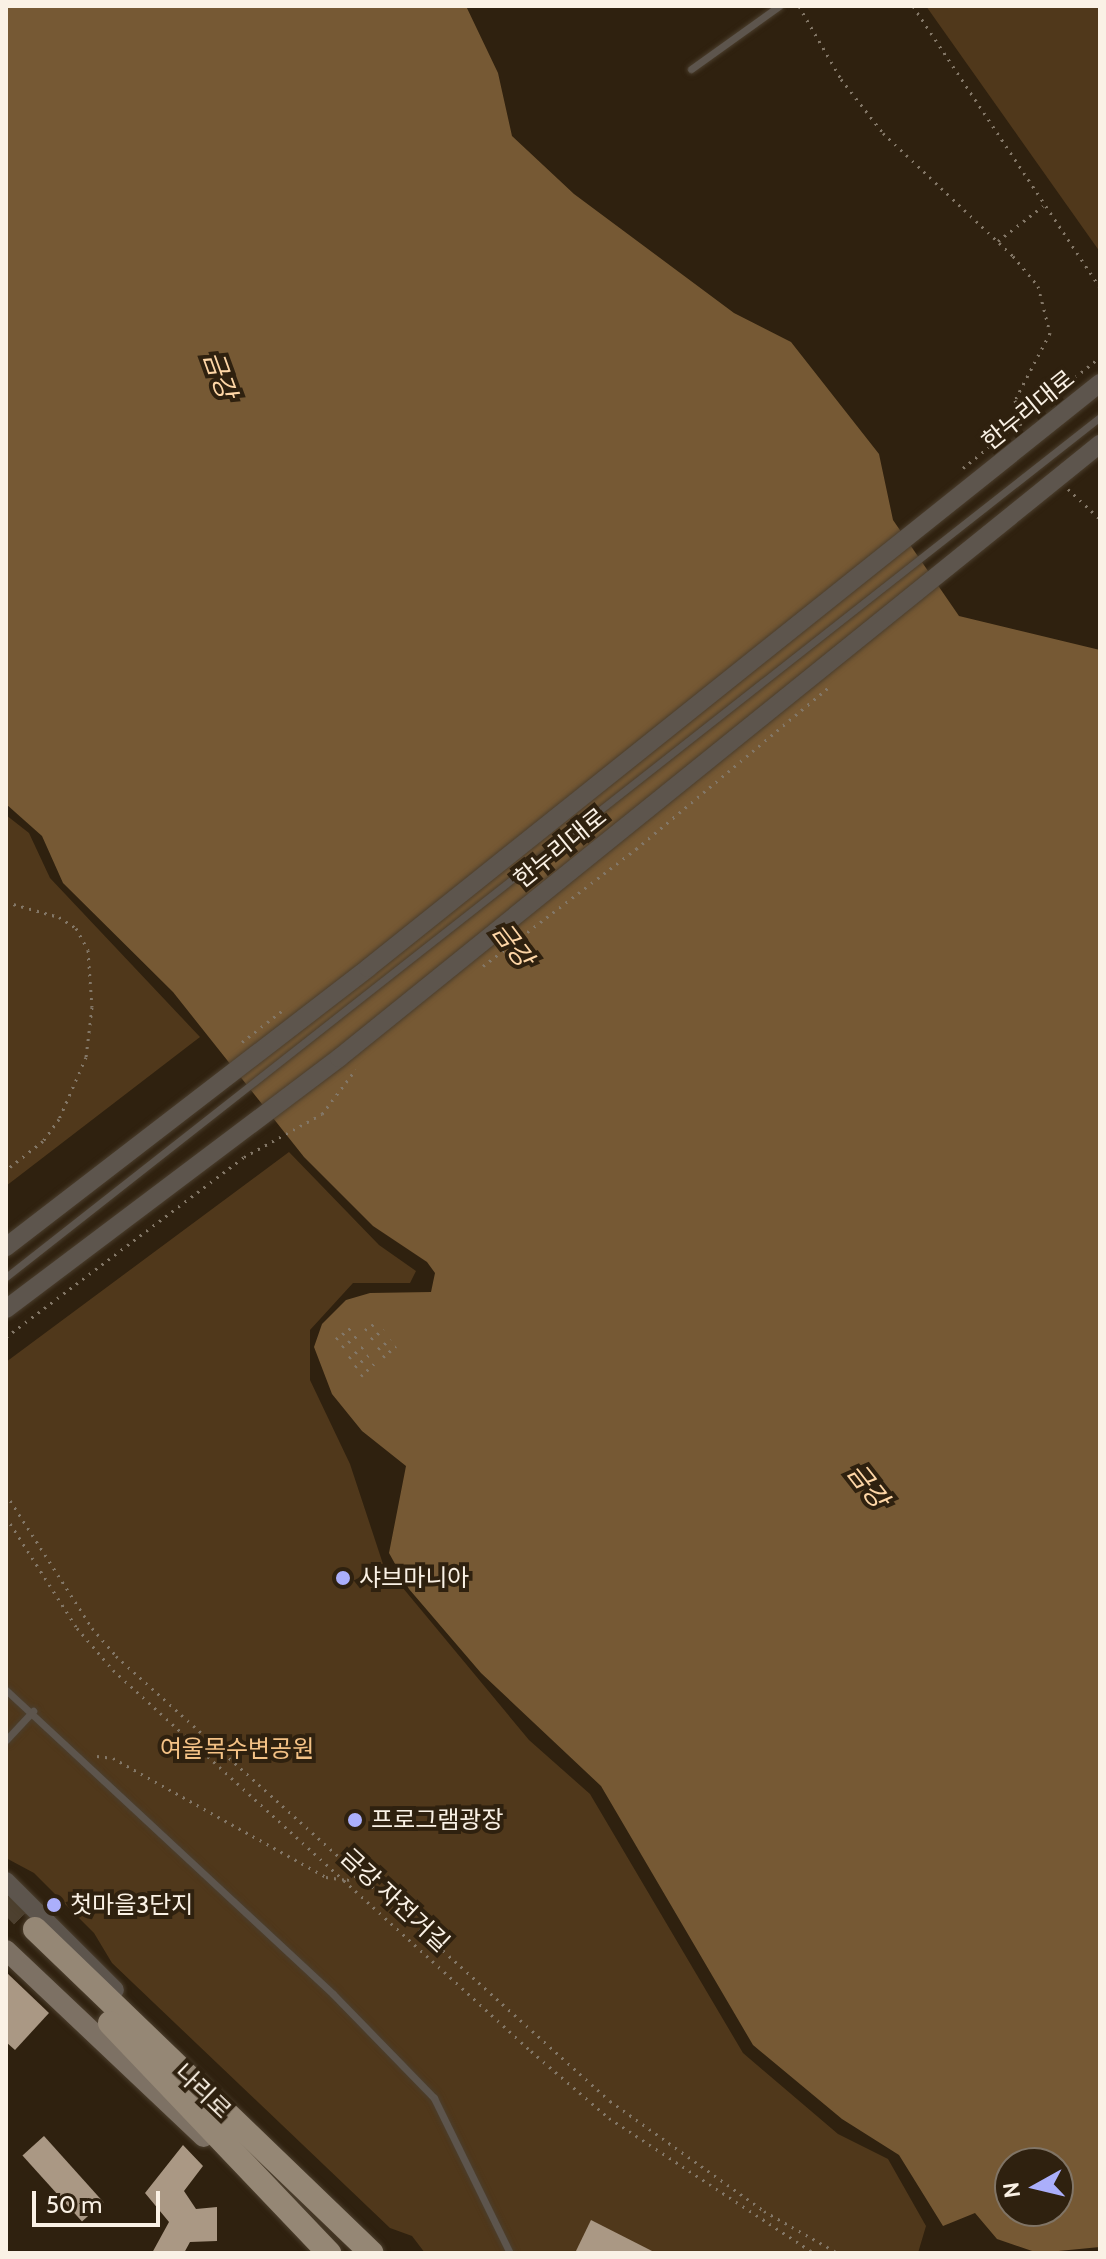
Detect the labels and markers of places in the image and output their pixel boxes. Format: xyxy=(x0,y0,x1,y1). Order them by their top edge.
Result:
place label: 샤브마니아 xyxy=(359,1564,469,1592)
marker: 샤브마니아 xyxy=(334,1569,352,1587)
place label: 프로그램광장 xyxy=(371,1806,503,1834)
marker: 프로그램광장 xyxy=(346,1811,364,1829)
place label: 첫마을3단지 xyxy=(70,1891,193,1919)
marker: 첫마을3단지 xyxy=(45,1896,63,1914)

